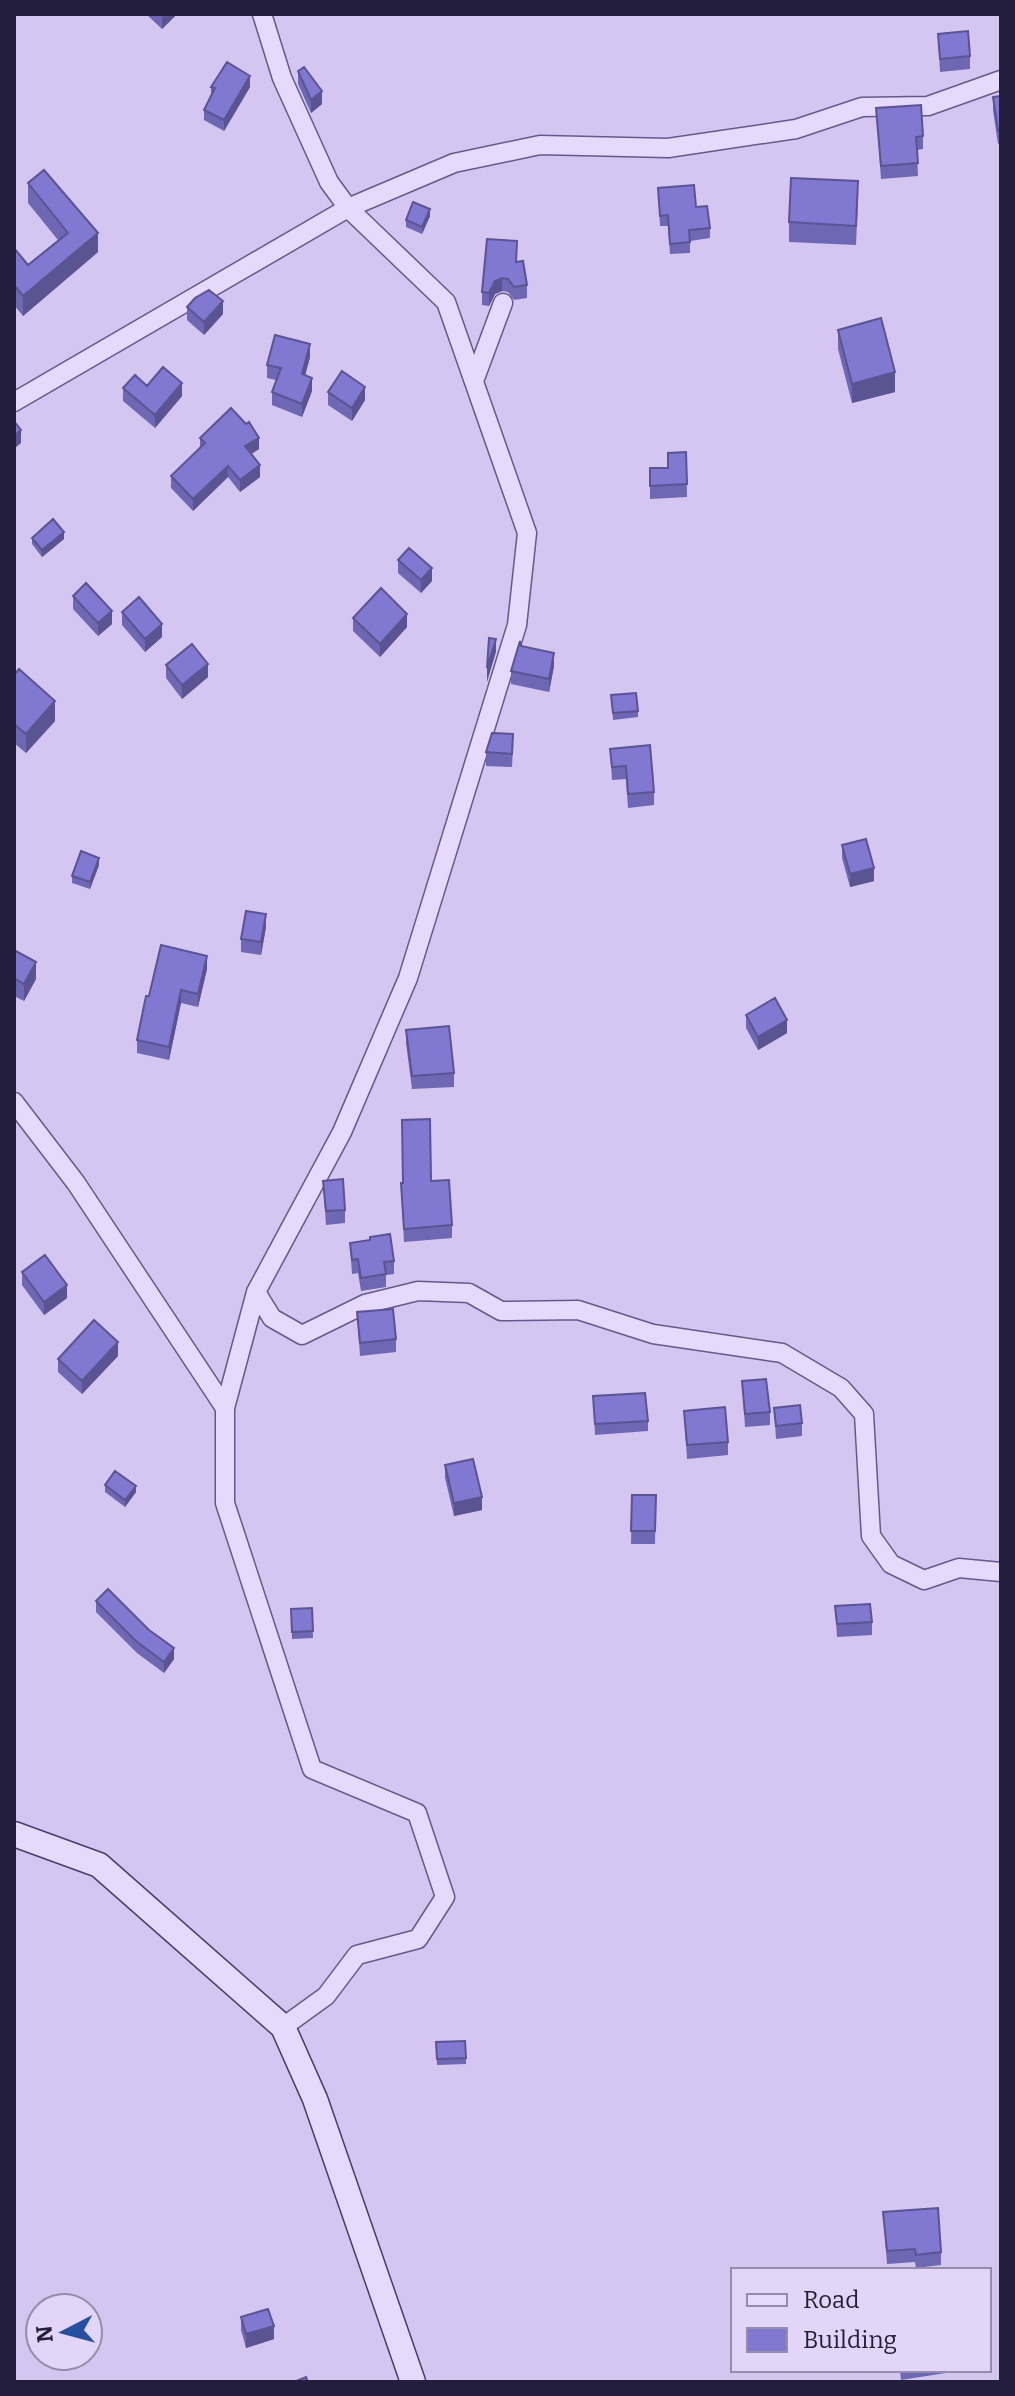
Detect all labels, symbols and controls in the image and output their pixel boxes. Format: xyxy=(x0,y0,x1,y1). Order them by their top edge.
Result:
legend xyxy=(731,2268,991,2372)
text: Road xyxy=(803,2286,859,2314)
north arrow xyxy=(24,2292,104,2372)
text: N xyxy=(30,2324,59,2344)
text: Building xyxy=(803,2326,897,2354)

